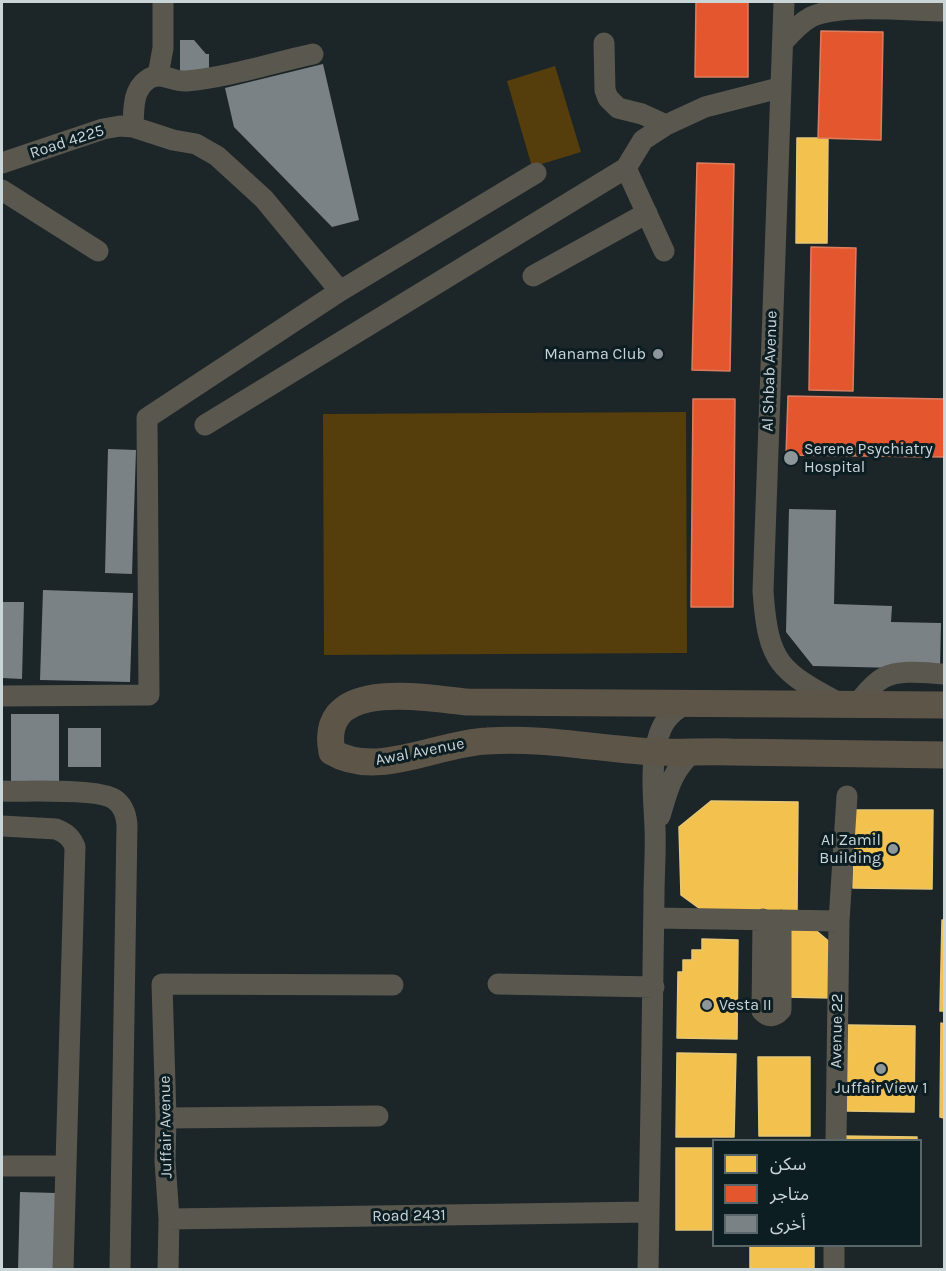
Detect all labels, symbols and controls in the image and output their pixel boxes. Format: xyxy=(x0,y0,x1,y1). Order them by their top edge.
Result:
street label: Road 4225 xyxy=(27,121,107,163)
street label: Al Shbab Avenue xyxy=(758,310,782,432)
place label: Manama Club xyxy=(544,344,646,364)
marker: Manama Club xyxy=(651,347,665,361)
place label: Serene Psychiatry Hospital xyxy=(804,439,933,477)
marker: Serene Psychiatry Hospital xyxy=(782,449,800,467)
street label: Awal Avenue xyxy=(374,734,466,770)
place label: Al Zamil Building xyxy=(819,830,881,868)
marker: Al Zamil Building xyxy=(886,842,900,856)
street label: Avenue 22 xyxy=(827,993,847,1069)
place label: Vesta II xyxy=(719,995,772,1015)
marker: Vesta II xyxy=(700,998,714,1012)
marker: Juffair View 1 xyxy=(874,1062,888,1076)
street label: Juffair Avenue xyxy=(156,1075,176,1179)
place label: Juffair View 1 xyxy=(835,1078,927,1098)
legend xyxy=(712,1139,922,1247)
text: سكن xyxy=(770,1153,806,1175)
text: متاجر xyxy=(770,1183,809,1205)
street label: Road 2431 xyxy=(372,1206,446,1226)
text: أخرى xyxy=(770,1213,806,1235)

